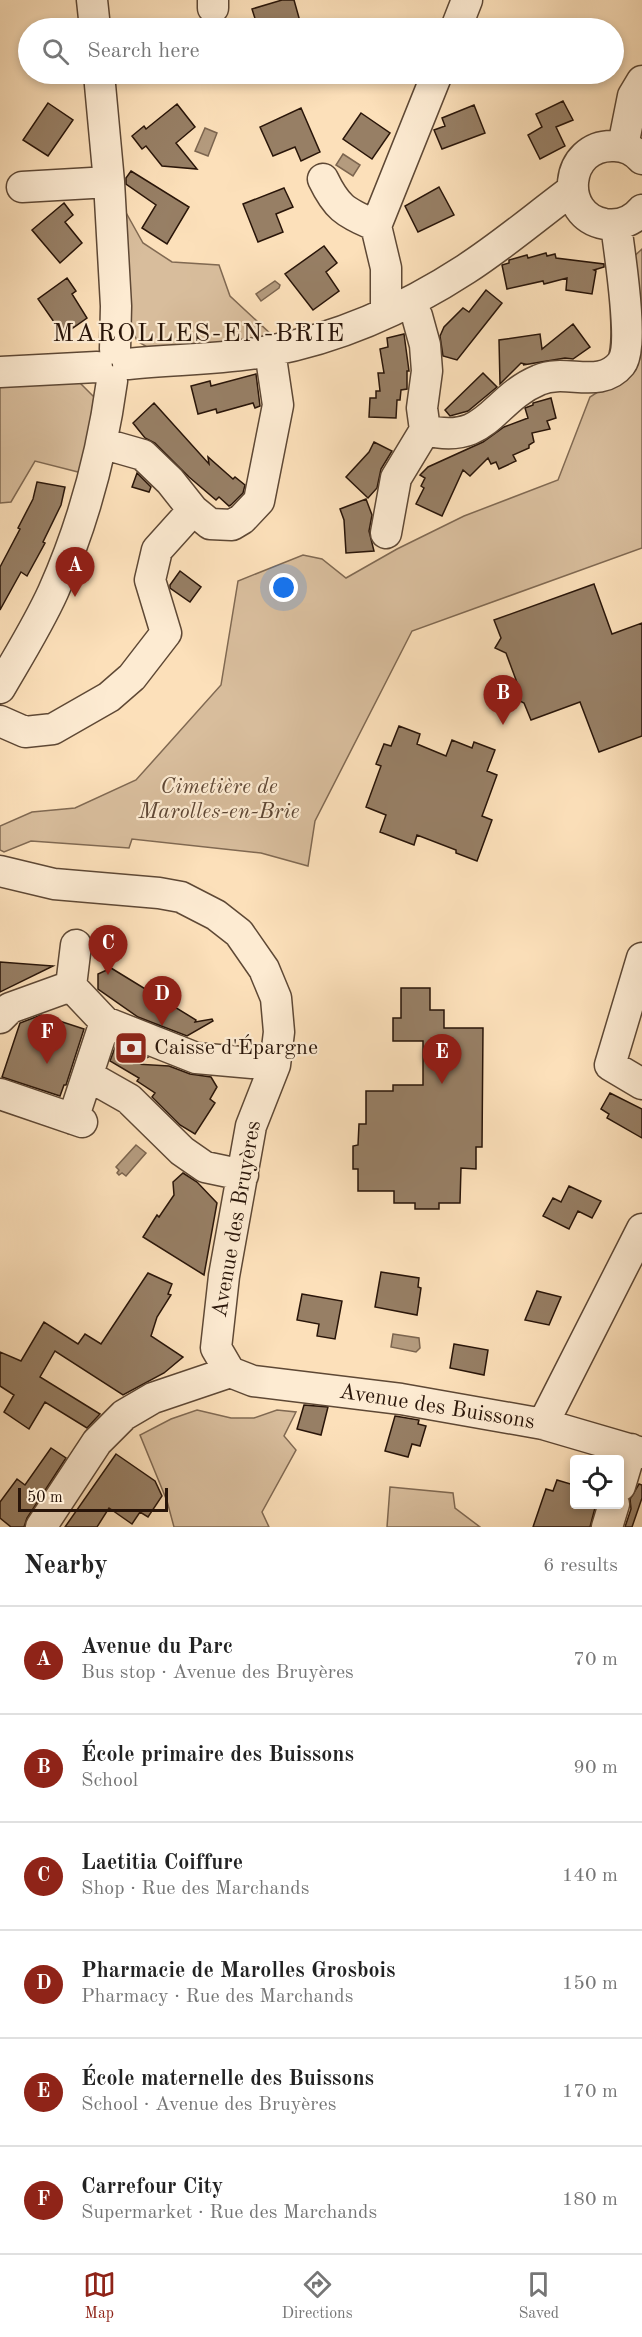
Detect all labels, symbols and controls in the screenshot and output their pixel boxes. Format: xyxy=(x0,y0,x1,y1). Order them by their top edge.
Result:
search box xyxy=(18,18,624,84)
icon: search xyxy=(39,35,72,68)
text: Search here xyxy=(87,40,200,62)
district label: MAROLLES-EN-BRIE xyxy=(52,321,346,347)
pin: A xyxy=(56,548,94,597)
your location xyxy=(269,573,298,602)
pin: B xyxy=(484,676,522,725)
park label: Cimetière de Marolles-en-Brie xyxy=(138,776,300,823)
pin: C xyxy=(88,926,128,975)
pin: D xyxy=(142,976,182,1026)
pin: F xyxy=(28,1014,66,1064)
bank icon: Caisse d'Épargne xyxy=(113,1030,149,1066)
place label: Caisse d'Épargne xyxy=(154,1034,318,1059)
pin: E xyxy=(422,1034,462,1084)
street label: Avenue des Bruyères xyxy=(209,1119,265,1319)
street label: Avenue des Buissons xyxy=(338,1381,536,1433)
map controls xyxy=(570,1455,624,1509)
button: locate xyxy=(570,1455,624,1509)
scale bar xyxy=(18,1485,168,1512)
text: 50 m xyxy=(27,1490,63,1506)
text: Nearby xyxy=(24,1553,108,1579)
text: 6 results xyxy=(543,1556,618,1576)
text: Avenue du Parc xyxy=(81,1636,233,1658)
text: A xyxy=(36,1650,51,1670)
text: 70 m xyxy=(573,1650,618,1670)
text: Bus stop · Avenue des Bruyères xyxy=(81,1663,354,1683)
text: École primaire des Buissons xyxy=(81,1744,354,1766)
text: B xyxy=(36,1758,51,1778)
text: 90 m xyxy=(573,1758,618,1778)
text: School xyxy=(81,1771,138,1791)
text: Laetitia Coiffure xyxy=(81,1852,243,1874)
text: C xyxy=(37,1866,50,1886)
text: 140 m xyxy=(562,1866,618,1886)
text: Shop · Rue des Marchands xyxy=(81,1879,309,1899)
text: Pharmacie de Marolles Grosbois xyxy=(81,1960,396,1982)
text: D xyxy=(36,1974,51,1994)
text: 150 m xyxy=(562,1974,618,1994)
text: Pharmacy · Rue des Marchands xyxy=(81,1987,353,2007)
text: École maternelle des Buissons xyxy=(81,2068,374,2090)
text: E xyxy=(37,2082,50,2102)
text: 170 m xyxy=(562,2082,618,2102)
text: School · Avenue des Bruyères xyxy=(81,2095,336,2115)
text: Carrefour City xyxy=(81,2176,223,2198)
text: F xyxy=(37,2190,50,2210)
text: 180 m xyxy=(562,2190,618,2210)
text: Supermarket · Rue des Marchands xyxy=(81,2203,377,2223)
tab: Map xyxy=(83,2268,116,2324)
tab: Directions xyxy=(282,2268,353,2324)
tab: Saved xyxy=(518,2268,559,2324)

